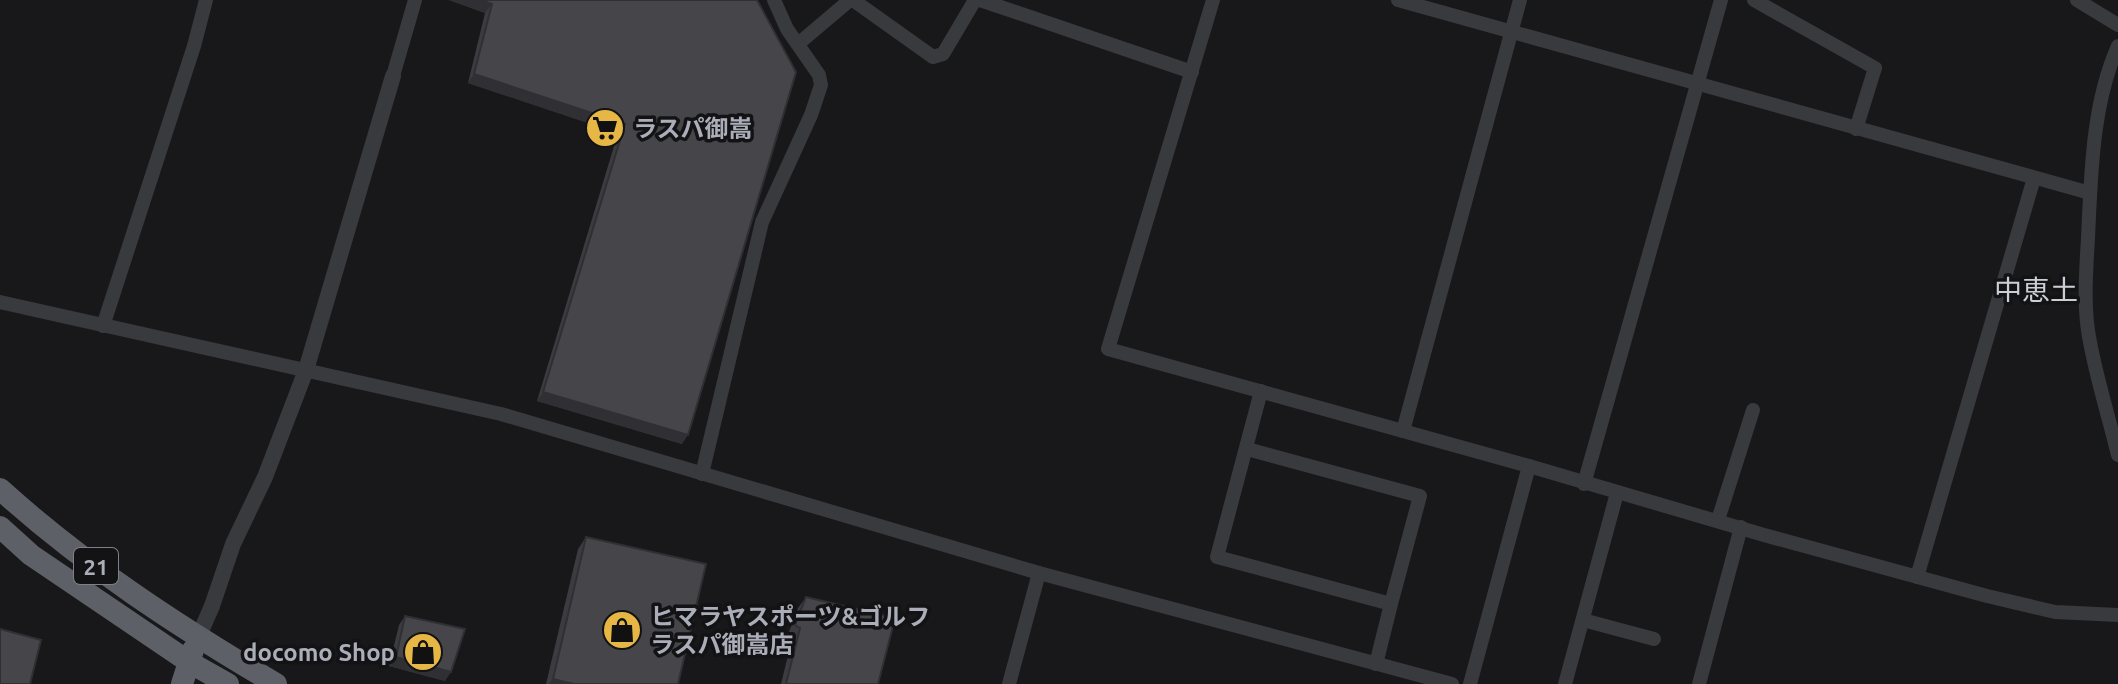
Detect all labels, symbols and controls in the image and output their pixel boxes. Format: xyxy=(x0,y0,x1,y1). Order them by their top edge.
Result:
supermarket icon: ラスパ御嵩 xyxy=(584,107,626,149)
place label: ラスパ御嵩 xyxy=(633,115,753,142)
district label: 中恵土 xyxy=(1994,274,2078,305)
road number: 21 xyxy=(74,548,118,584)
place label: ヒマラヤスポーツ&ゴルフ ラスパ御嵩店 xyxy=(650,603,930,658)
shop icon: ヒマラヤスポーツ&ゴルフ ラスパ御嵩店 xyxy=(601,609,643,651)
shop icon: docomo Shop xyxy=(402,631,444,673)
place label: docomo Shop xyxy=(243,639,395,666)

